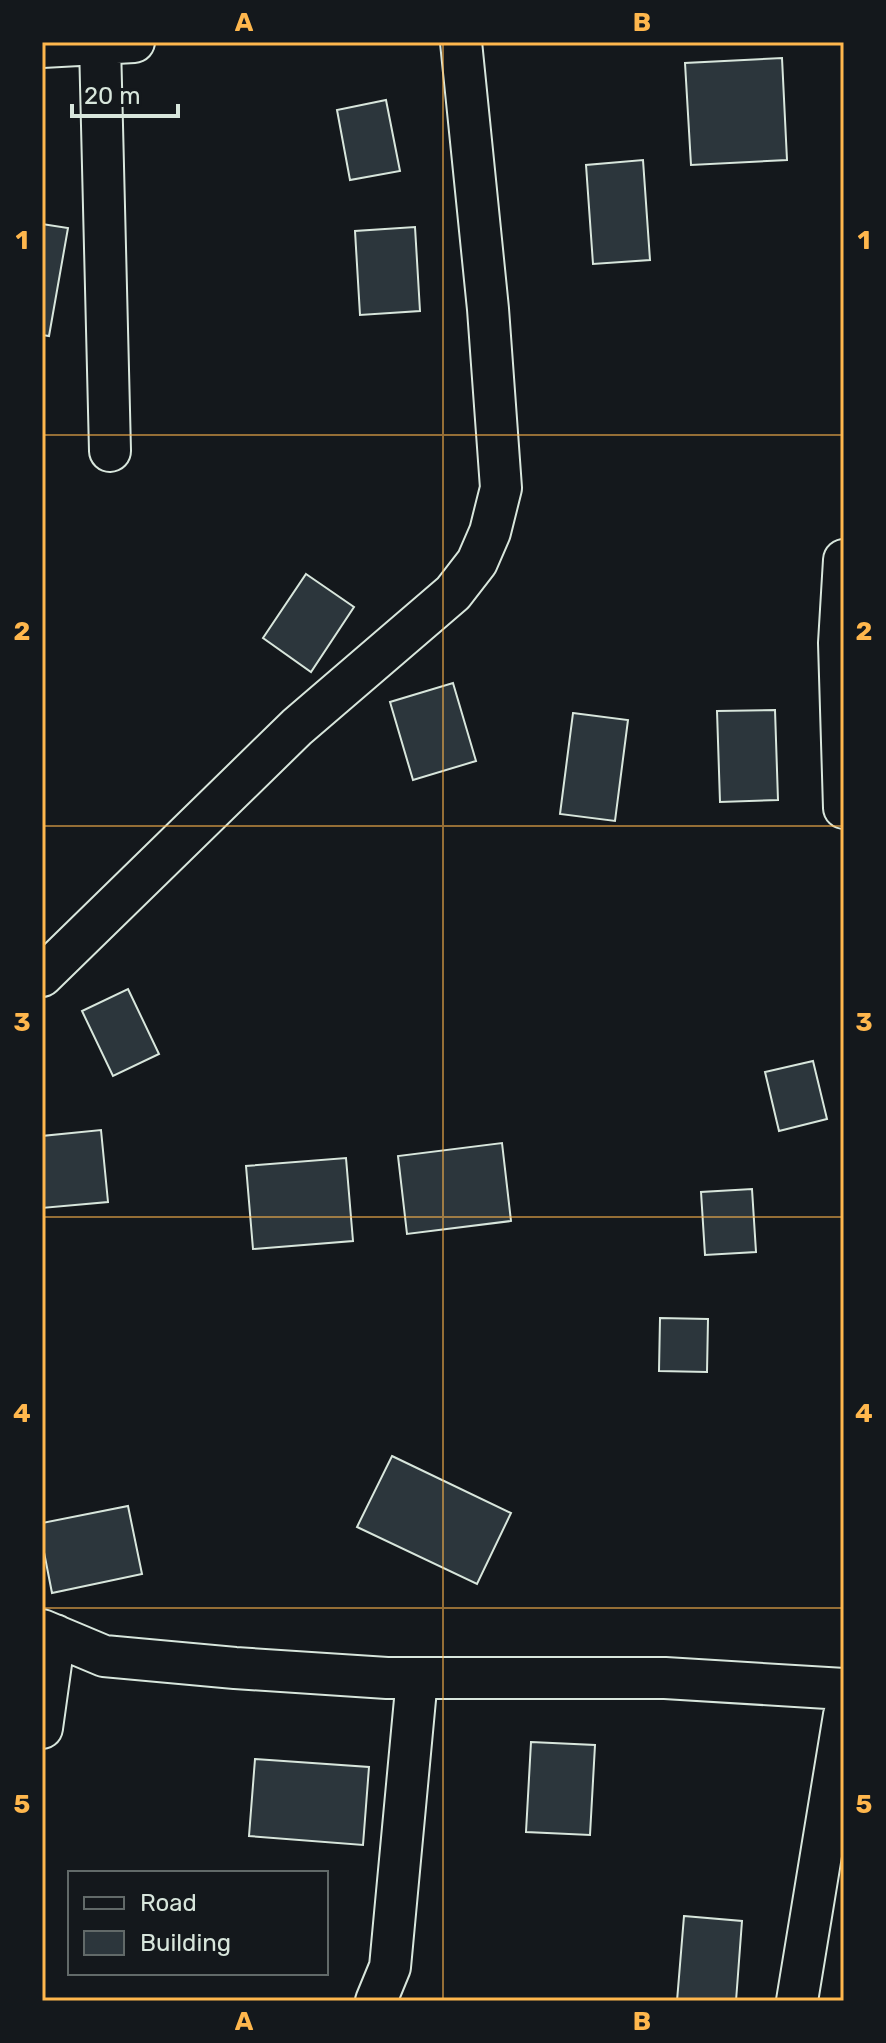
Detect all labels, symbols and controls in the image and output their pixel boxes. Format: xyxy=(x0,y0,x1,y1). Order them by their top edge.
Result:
text: A xyxy=(235,7,254,38)
text: B xyxy=(633,7,651,38)
scale bar xyxy=(72,68,178,118)
text: 20 m xyxy=(84,82,141,110)
text: 1 xyxy=(16,225,28,256)
text: 1 xyxy=(858,225,870,256)
text: 2 xyxy=(14,616,30,647)
text: 2 xyxy=(856,616,872,647)
text: 3 xyxy=(13,1007,31,1038)
text: 3 xyxy=(855,1007,873,1038)
text: 4 xyxy=(13,1398,31,1429)
text: 4 xyxy=(855,1398,873,1429)
text: 5 xyxy=(14,1789,30,1820)
text: 5 xyxy=(856,1789,872,1820)
legend xyxy=(68,1871,328,1975)
text: Road xyxy=(140,1889,197,1917)
text: Building xyxy=(140,1929,231,1957)
text: A xyxy=(235,2006,254,2037)
text: B xyxy=(633,2006,651,2037)

